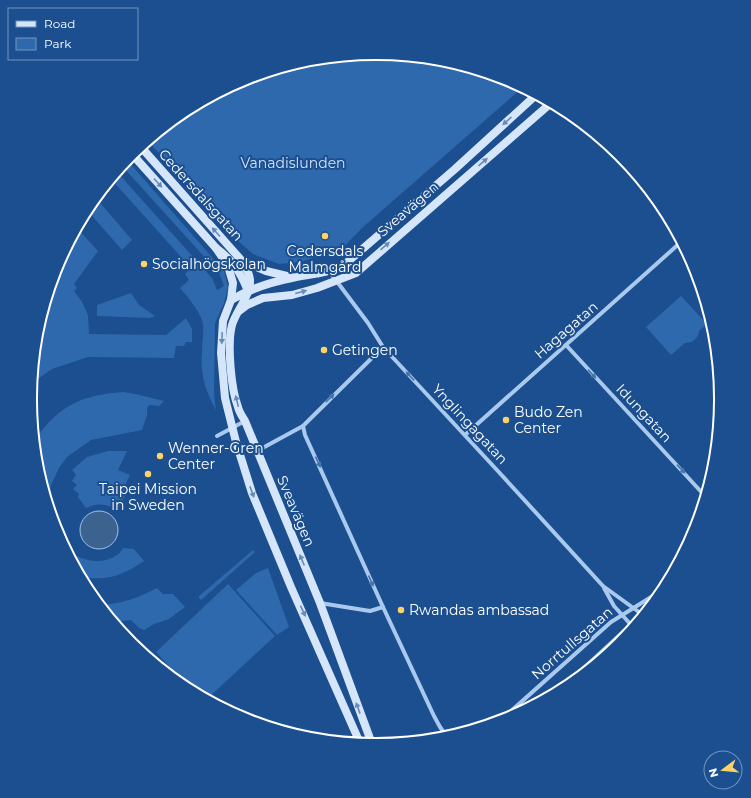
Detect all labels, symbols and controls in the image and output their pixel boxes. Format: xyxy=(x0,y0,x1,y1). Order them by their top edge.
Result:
legend xyxy=(8,8,138,60)
text: Road xyxy=(44,16,75,31)
text: Park xyxy=(44,36,72,51)
one-way arrow xyxy=(502,117,512,126)
street label: Cedersdalsgatan xyxy=(155,145,247,245)
park label: Vanadislunden xyxy=(240,154,346,172)
one-way arrow xyxy=(478,157,489,166)
one-way arrow xyxy=(154,178,163,188)
street label: Sveavägen xyxy=(374,178,442,240)
one-way arrow xyxy=(212,226,221,237)
marker: Cedersdals Malmgård xyxy=(320,231,330,241)
place label: Cedersdals Malmgård xyxy=(287,242,364,276)
one-way arrow xyxy=(380,242,390,251)
place label: Socialhögskolan xyxy=(152,255,266,273)
marker: Socialhögskolan xyxy=(139,259,149,269)
one-way arrow xyxy=(296,289,308,295)
street label: Hagagatan xyxy=(530,297,602,363)
one-way arrow xyxy=(219,332,225,345)
place label: Getingen xyxy=(332,341,398,359)
marker: Getingen xyxy=(319,345,329,355)
one-way arrow xyxy=(588,368,597,379)
one-way arrow xyxy=(405,371,415,381)
street label: Ynglingagatan xyxy=(428,380,512,468)
street label: Idungatan xyxy=(612,380,676,446)
one-way arrow xyxy=(325,393,335,403)
one-way arrow xyxy=(233,395,239,407)
place label: Budo Zen Center xyxy=(514,403,583,437)
marker: Budo Zen Center xyxy=(501,415,511,425)
place label: Wenner-Gren Center xyxy=(168,439,264,473)
marker: Wenner-Gren Center xyxy=(155,451,165,461)
one-way arrow xyxy=(315,457,321,468)
one-way arrow xyxy=(676,464,685,474)
marker: Taipei Mission in Sweden xyxy=(143,469,153,479)
street label: Sveavägen xyxy=(273,473,319,549)
place label: Taipei Mission in Sweden xyxy=(99,480,197,514)
one-way arrow xyxy=(250,486,256,498)
one-way arrow xyxy=(299,553,305,565)
one-way arrow xyxy=(369,575,375,587)
place label: Rwandas ambassad xyxy=(409,601,549,619)
street label: Norrtullsgatan xyxy=(528,603,616,683)
marker: Rwandas ambassad xyxy=(396,605,406,615)
one-way arrow xyxy=(300,606,306,618)
one-way arrow xyxy=(355,701,361,713)
north arrow xyxy=(703,750,743,790)
text: N xyxy=(705,767,721,779)

